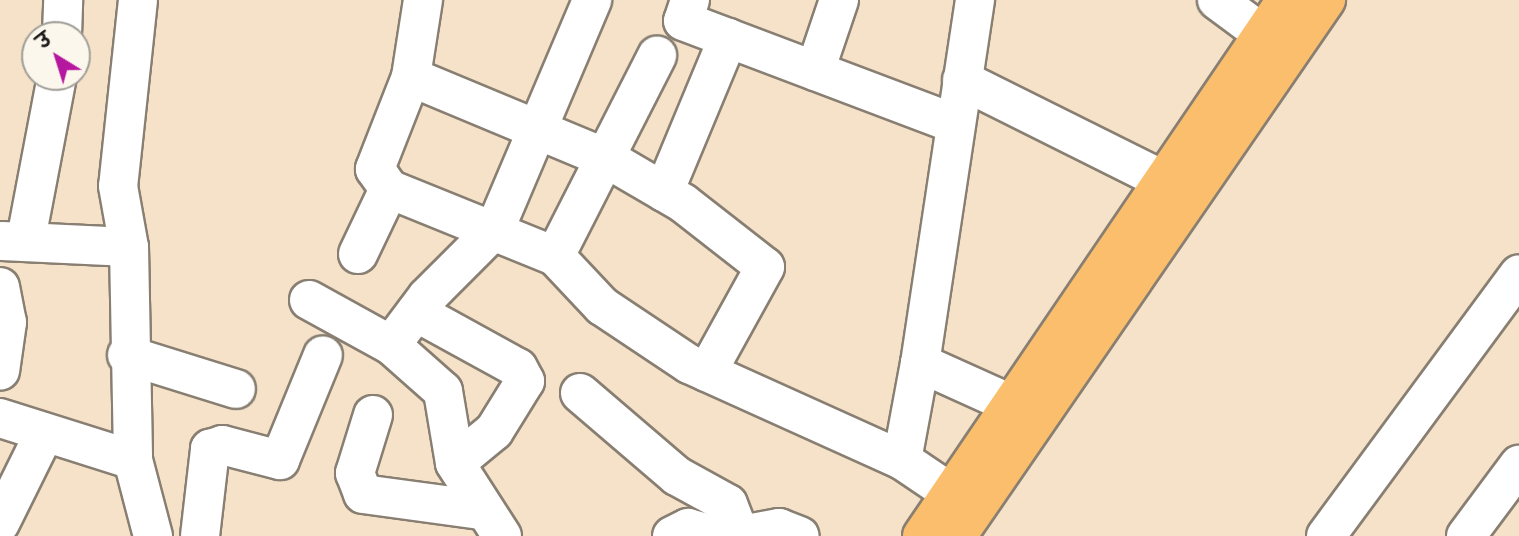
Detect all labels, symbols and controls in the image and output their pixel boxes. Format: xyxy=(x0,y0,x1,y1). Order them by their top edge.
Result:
north arrow xyxy=(21,21,91,91)
text: उ xyxy=(29,24,59,58)

